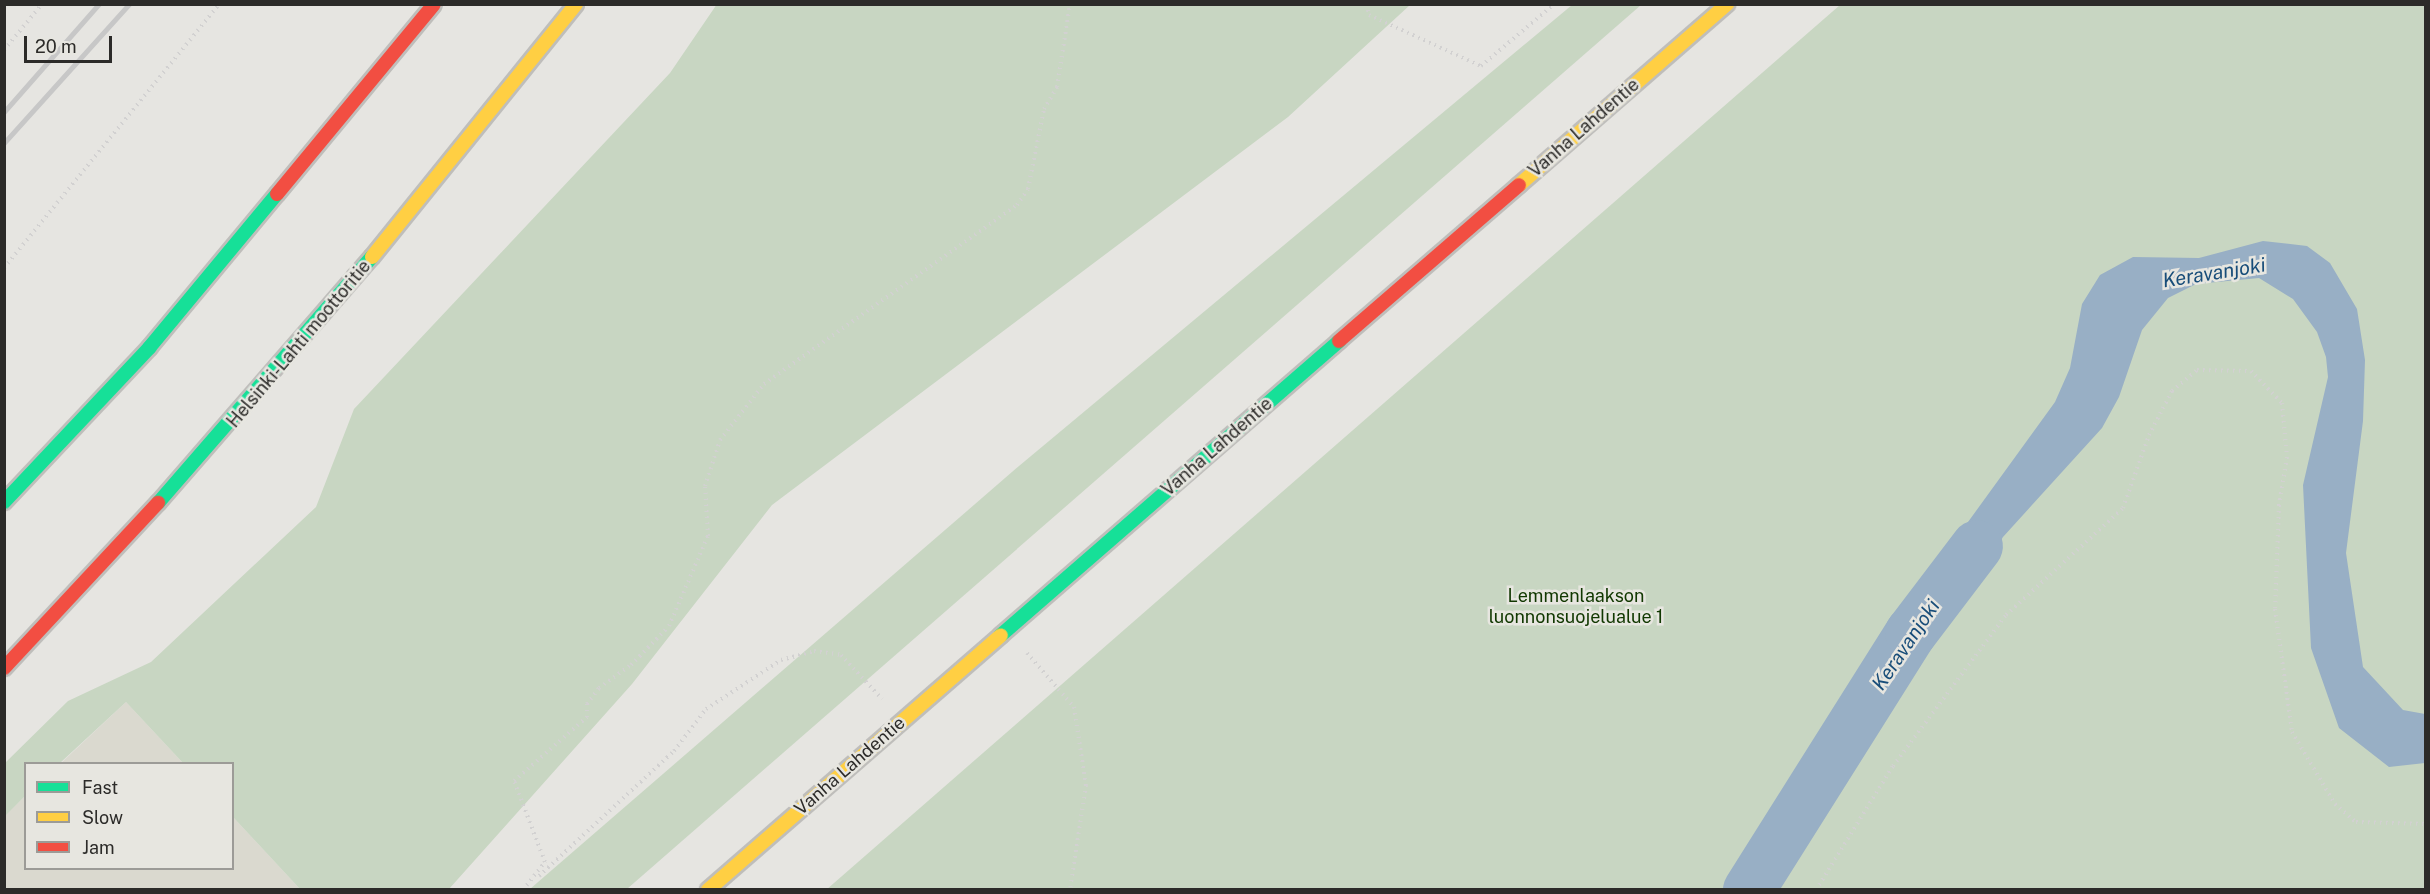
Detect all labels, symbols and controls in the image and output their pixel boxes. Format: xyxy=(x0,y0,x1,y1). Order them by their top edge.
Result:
scale bar xyxy=(27,24,116,62)
text: 20 m xyxy=(35,36,77,57)
street label: Vanha Lahdentie xyxy=(1524,74,1644,182)
water label: Keravanjoki xyxy=(2161,253,2267,293)
street label: Helsinki-Lahti moottoritie xyxy=(223,256,375,432)
street label: Vanha Lahdentie xyxy=(1157,393,1277,501)
park label: Lemmenlaakson luonnonsuojelualue 1 xyxy=(1489,586,1663,628)
water label: Keravanjoki xyxy=(1867,595,1945,695)
street label: Vanha Lahdentie xyxy=(790,712,910,820)
legend xyxy=(24,762,234,870)
text: Fast xyxy=(82,777,118,798)
text: Slow xyxy=(82,807,123,828)
text: Jam xyxy=(82,837,115,858)

